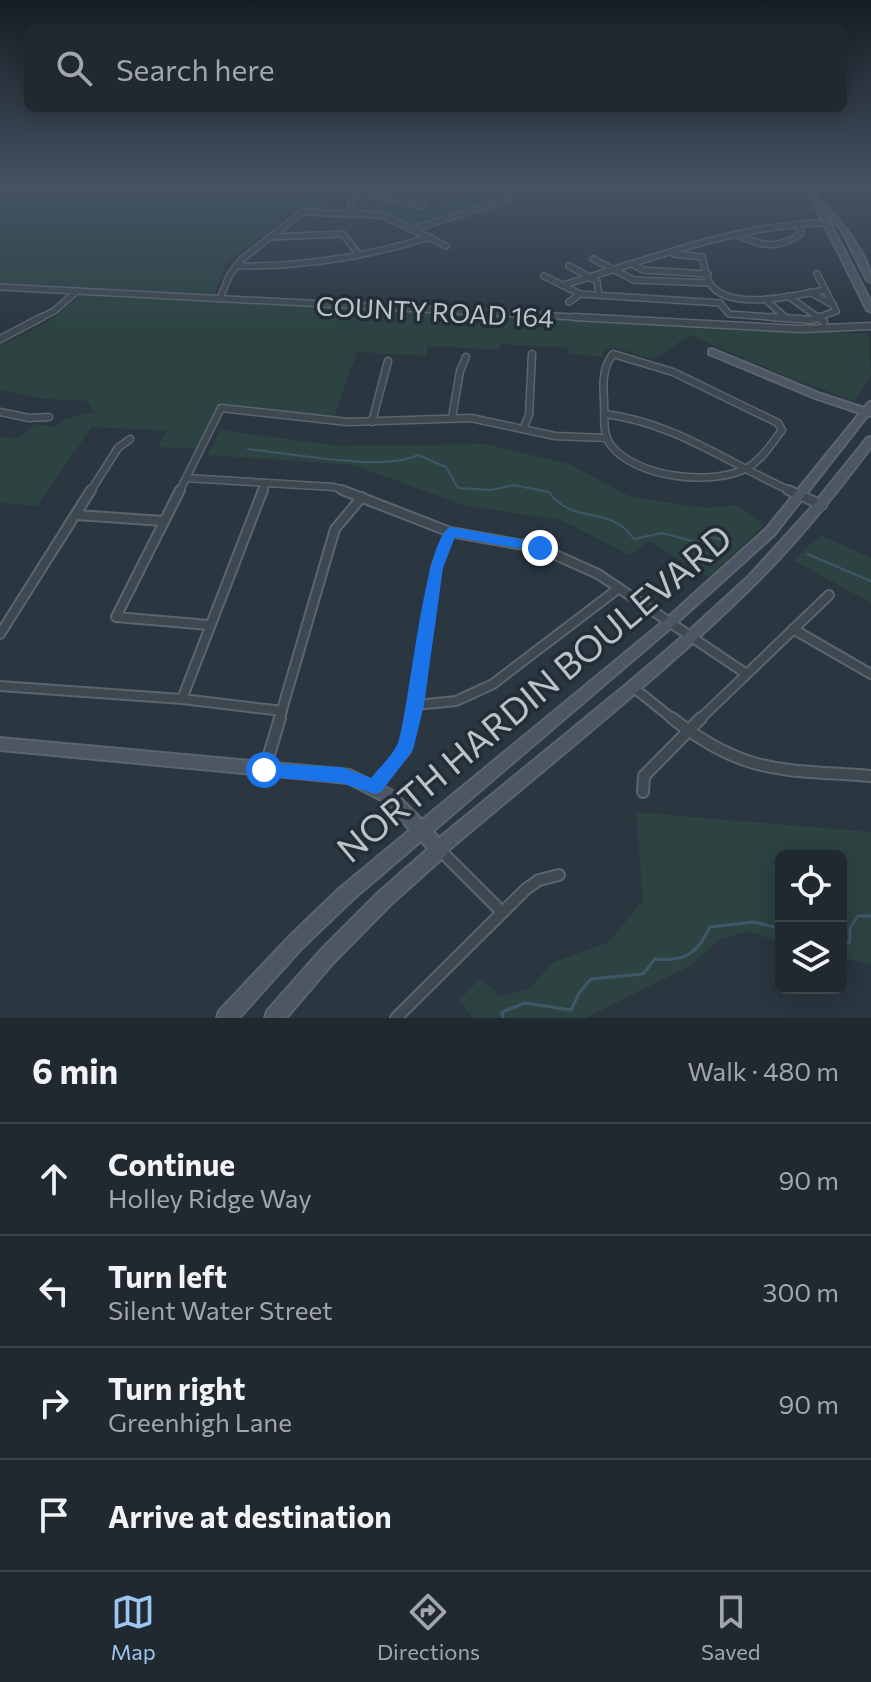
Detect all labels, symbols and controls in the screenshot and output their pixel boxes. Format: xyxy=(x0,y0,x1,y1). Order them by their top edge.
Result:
search box xyxy=(24,24,847,112)
icon: search xyxy=(52,46,96,90)
text: Search here xyxy=(116,50,275,87)
street label: COUNTY ROAD 164 xyxy=(315,289,555,333)
street label: NORTH HARDIN BOULEVARD xyxy=(327,514,739,870)
route end xyxy=(522,530,558,566)
route start xyxy=(246,752,282,788)
map controls xyxy=(775,850,847,994)
button: locate xyxy=(775,850,847,922)
button: layers xyxy=(775,922,847,994)
text: 6 min xyxy=(32,1049,118,1091)
text: Walk · 480 m xyxy=(687,1055,839,1086)
text: Continue xyxy=(108,1145,235,1182)
icon: ahead xyxy=(32,1157,76,1201)
text: 90 m xyxy=(779,1164,839,1195)
text: Holley Ridge Way xyxy=(108,1182,312,1213)
text: Turn left xyxy=(108,1257,227,1294)
icon: left xyxy=(32,1269,76,1313)
text: 300 m xyxy=(763,1276,839,1307)
text: Silent Water Street xyxy=(108,1294,333,1325)
text: Turn right xyxy=(108,1369,245,1406)
icon: right xyxy=(32,1381,76,1425)
text: 90 m xyxy=(779,1388,839,1419)
text: Greenhigh Lane xyxy=(108,1406,292,1437)
icon: arrive xyxy=(32,1493,76,1537)
text: Arrive at destination xyxy=(108,1497,392,1534)
tab: Map xyxy=(111,1590,156,1665)
tab: Directions xyxy=(377,1590,480,1665)
tab: Saved xyxy=(701,1590,760,1665)

